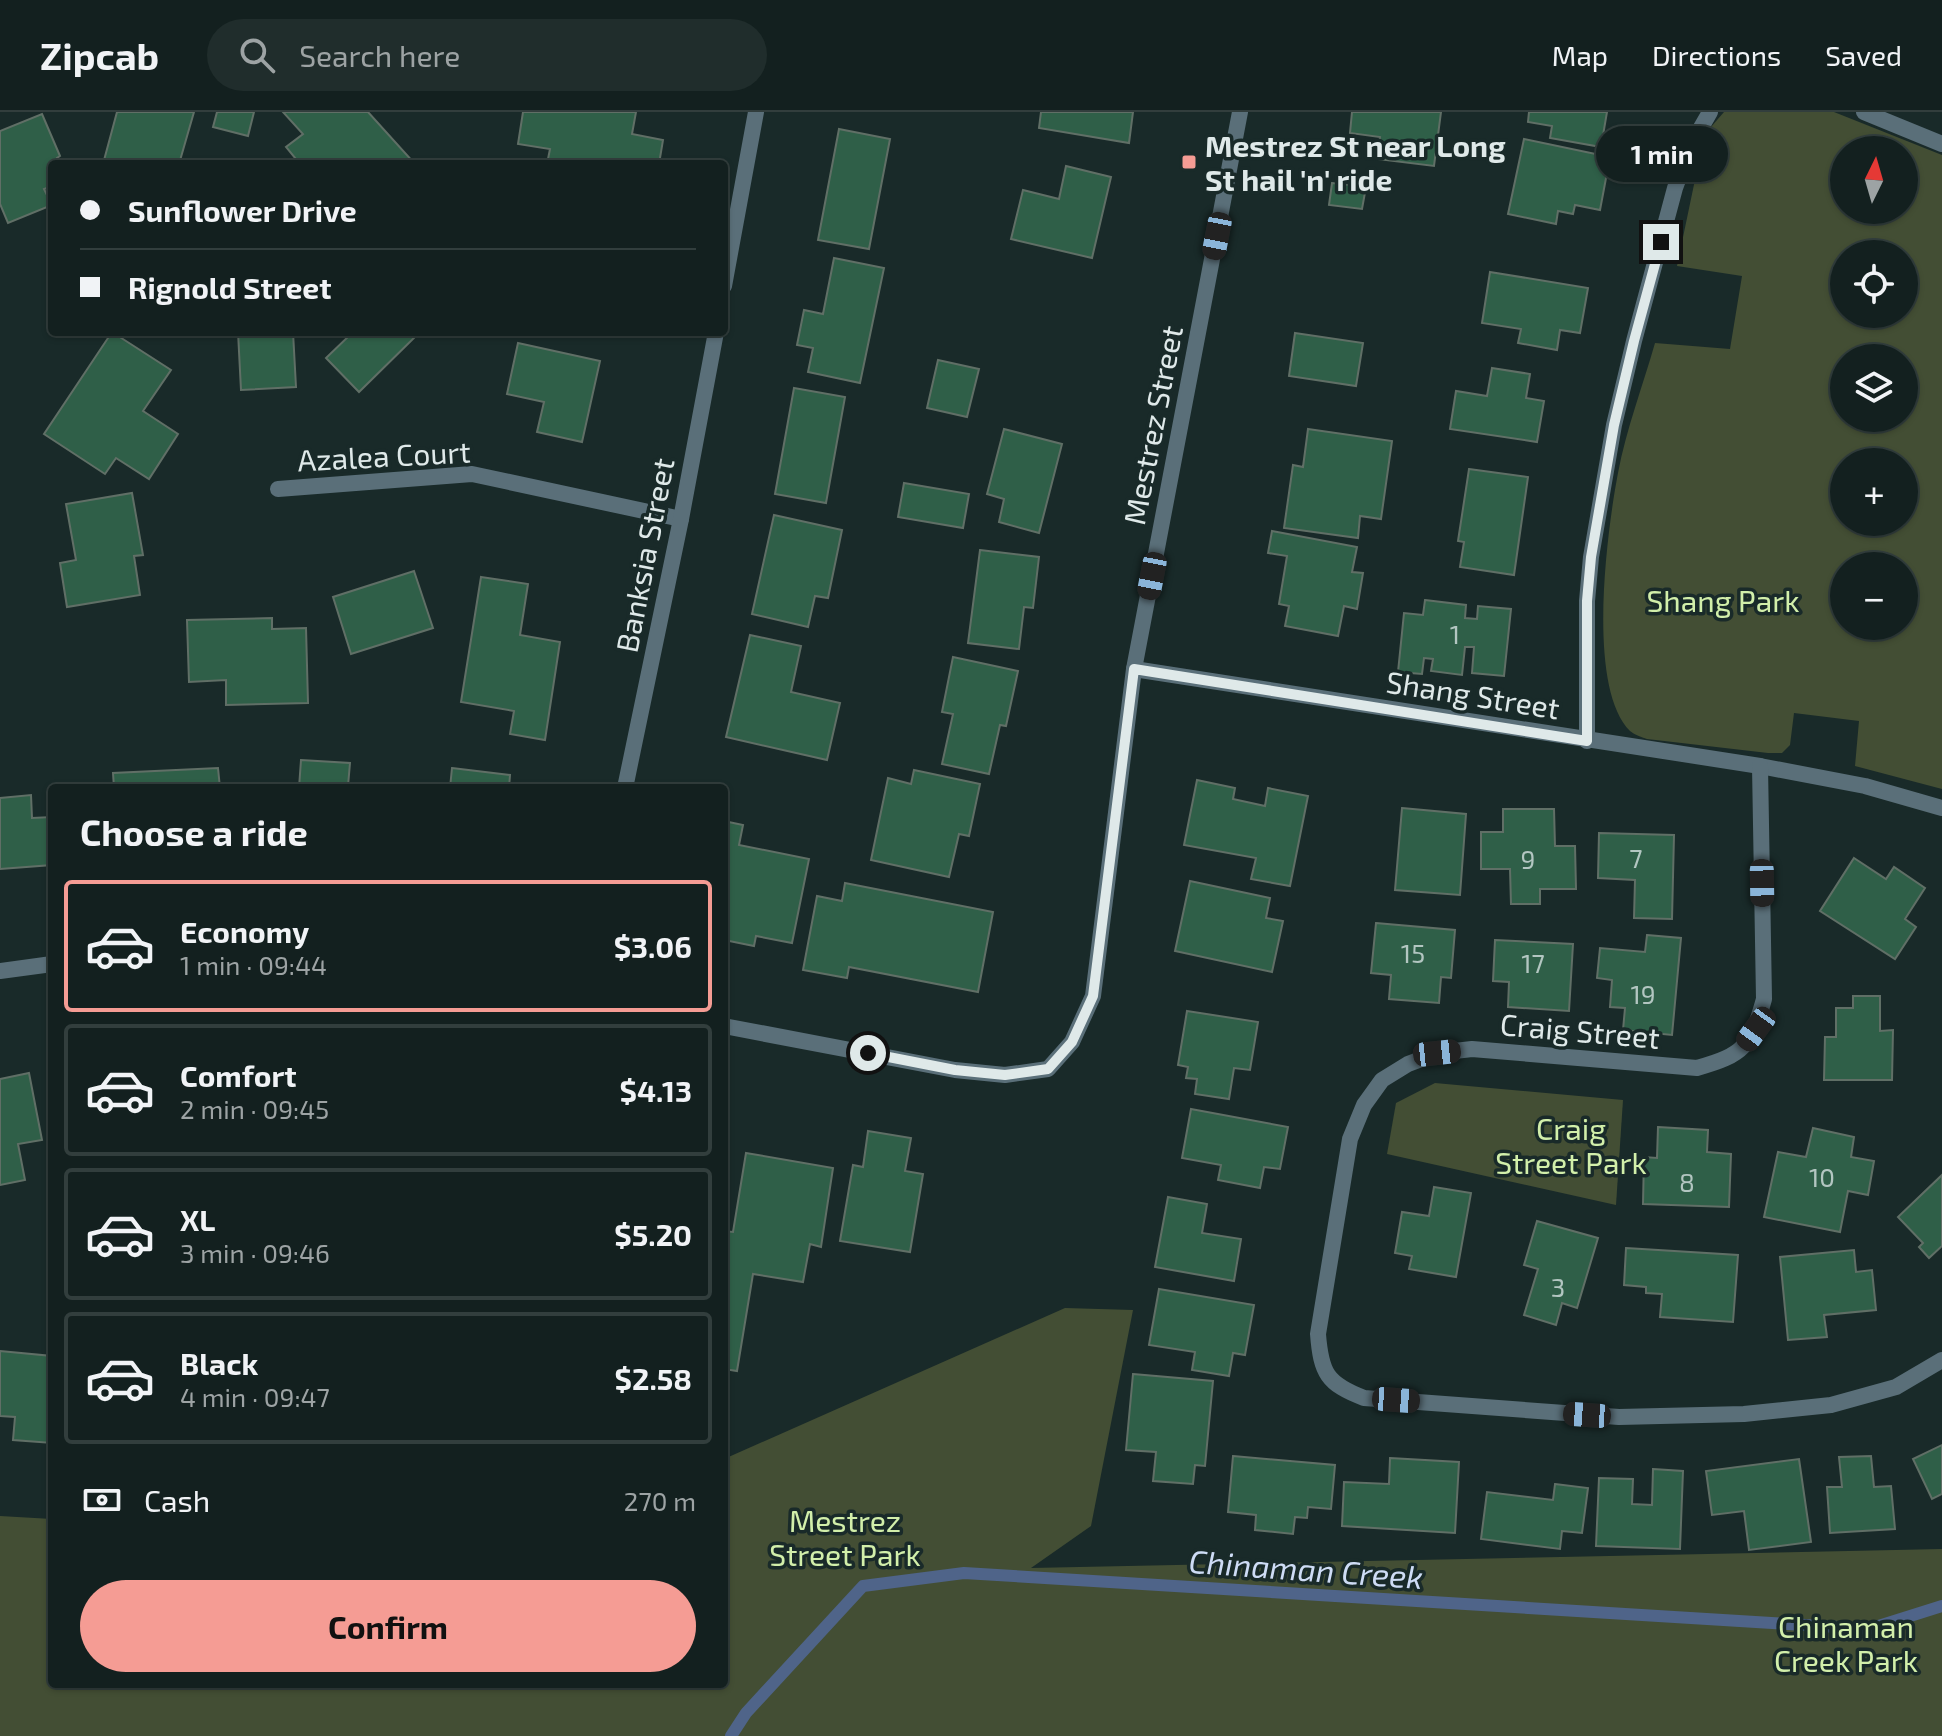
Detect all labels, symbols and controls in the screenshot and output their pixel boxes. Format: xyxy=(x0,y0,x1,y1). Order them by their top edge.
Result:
search box xyxy=(207,19,767,91)
text: Zipcab xyxy=(40,32,159,78)
icon: search xyxy=(235,33,279,77)
text: Search here xyxy=(299,37,460,73)
text: Map xyxy=(1552,38,1608,72)
text: Directions xyxy=(1652,38,1781,72)
text: Saved xyxy=(1825,38,1902,72)
callout: 1 min xyxy=(1595,126,1727,182)
place label: Mestrez St near Long St hail 'n' ride xyxy=(1205,127,1506,197)
north arrow xyxy=(1830,136,1918,224)
map controls xyxy=(1830,136,1918,640)
text: 1 min xyxy=(1631,138,1693,169)
marker: Mestrez St near Long St hail 'n' ride xyxy=(1180,153,1198,171)
text: Sunflower Drive xyxy=(128,192,357,228)
car xyxy=(1201,210,1233,262)
route end xyxy=(1643,224,1679,260)
button: locate xyxy=(1830,240,1918,328)
text: Rignold Street xyxy=(128,269,332,305)
street label: Mestrez Street xyxy=(1115,322,1189,528)
button: layers xyxy=(1830,344,1918,432)
street label: Azalea Court xyxy=(297,432,471,478)
button: + xyxy=(1830,448,1918,536)
street label: Banksia Street xyxy=(608,455,680,655)
car xyxy=(1136,550,1168,602)
button: − xyxy=(1830,552,1918,640)
park label: Shang Park xyxy=(1647,582,1799,618)
house number: 1 xyxy=(1450,618,1460,649)
street label: Shang Street xyxy=(1384,663,1562,725)
text: Choose a ride xyxy=(80,810,308,853)
house number: 7 xyxy=(1629,842,1643,873)
house number: 9 xyxy=(1521,843,1535,874)
car xyxy=(1750,859,1774,907)
icon: car xyxy=(84,910,156,982)
text: Economy xyxy=(180,913,309,949)
text: $3.06 xyxy=(614,928,692,964)
house number: 15 xyxy=(1401,937,1425,968)
house number: 17 xyxy=(1521,947,1545,978)
text: 1 min · 09:44 xyxy=(180,949,327,980)
house number: 19 xyxy=(1630,978,1656,1009)
car xyxy=(1732,1003,1780,1055)
street label: Craig Street xyxy=(1499,1005,1661,1055)
route start xyxy=(850,1035,886,1071)
car xyxy=(1412,1039,1462,1067)
icon: car xyxy=(84,1054,156,1126)
text: Comfort xyxy=(180,1057,297,1093)
text: $4.13 xyxy=(620,1072,692,1108)
text: 2 min · 09:45 xyxy=(180,1093,329,1124)
park label: Craig Street Park xyxy=(1495,1110,1647,1180)
house number: 10 xyxy=(1809,1161,1835,1192)
house number: 8 xyxy=(1679,1166,1695,1197)
icon: car xyxy=(84,1198,156,1270)
text: XL xyxy=(180,1201,215,1237)
text: $5.20 xyxy=(614,1216,692,1252)
text: 3 min · 09:46 xyxy=(180,1237,330,1268)
house number: 3 xyxy=(1551,1271,1565,1302)
icon: car xyxy=(84,1342,156,1414)
text: Black xyxy=(180,1345,258,1381)
text: $2.58 xyxy=(615,1360,692,1396)
text: 4 min · 09:47 xyxy=(180,1381,330,1412)
car xyxy=(1371,1386,1421,1414)
car xyxy=(1562,1401,1612,1429)
icon: cash xyxy=(80,1478,124,1522)
text: Cash xyxy=(144,1482,210,1518)
text: 270 m xyxy=(624,1485,696,1516)
park label: Mestrez Street Park xyxy=(769,1502,921,1572)
water label: Chinaman Creek xyxy=(1188,1541,1424,1595)
button: Confirm xyxy=(80,1580,696,1672)
park label: Chinaman Creek Park xyxy=(1774,1608,1918,1678)

